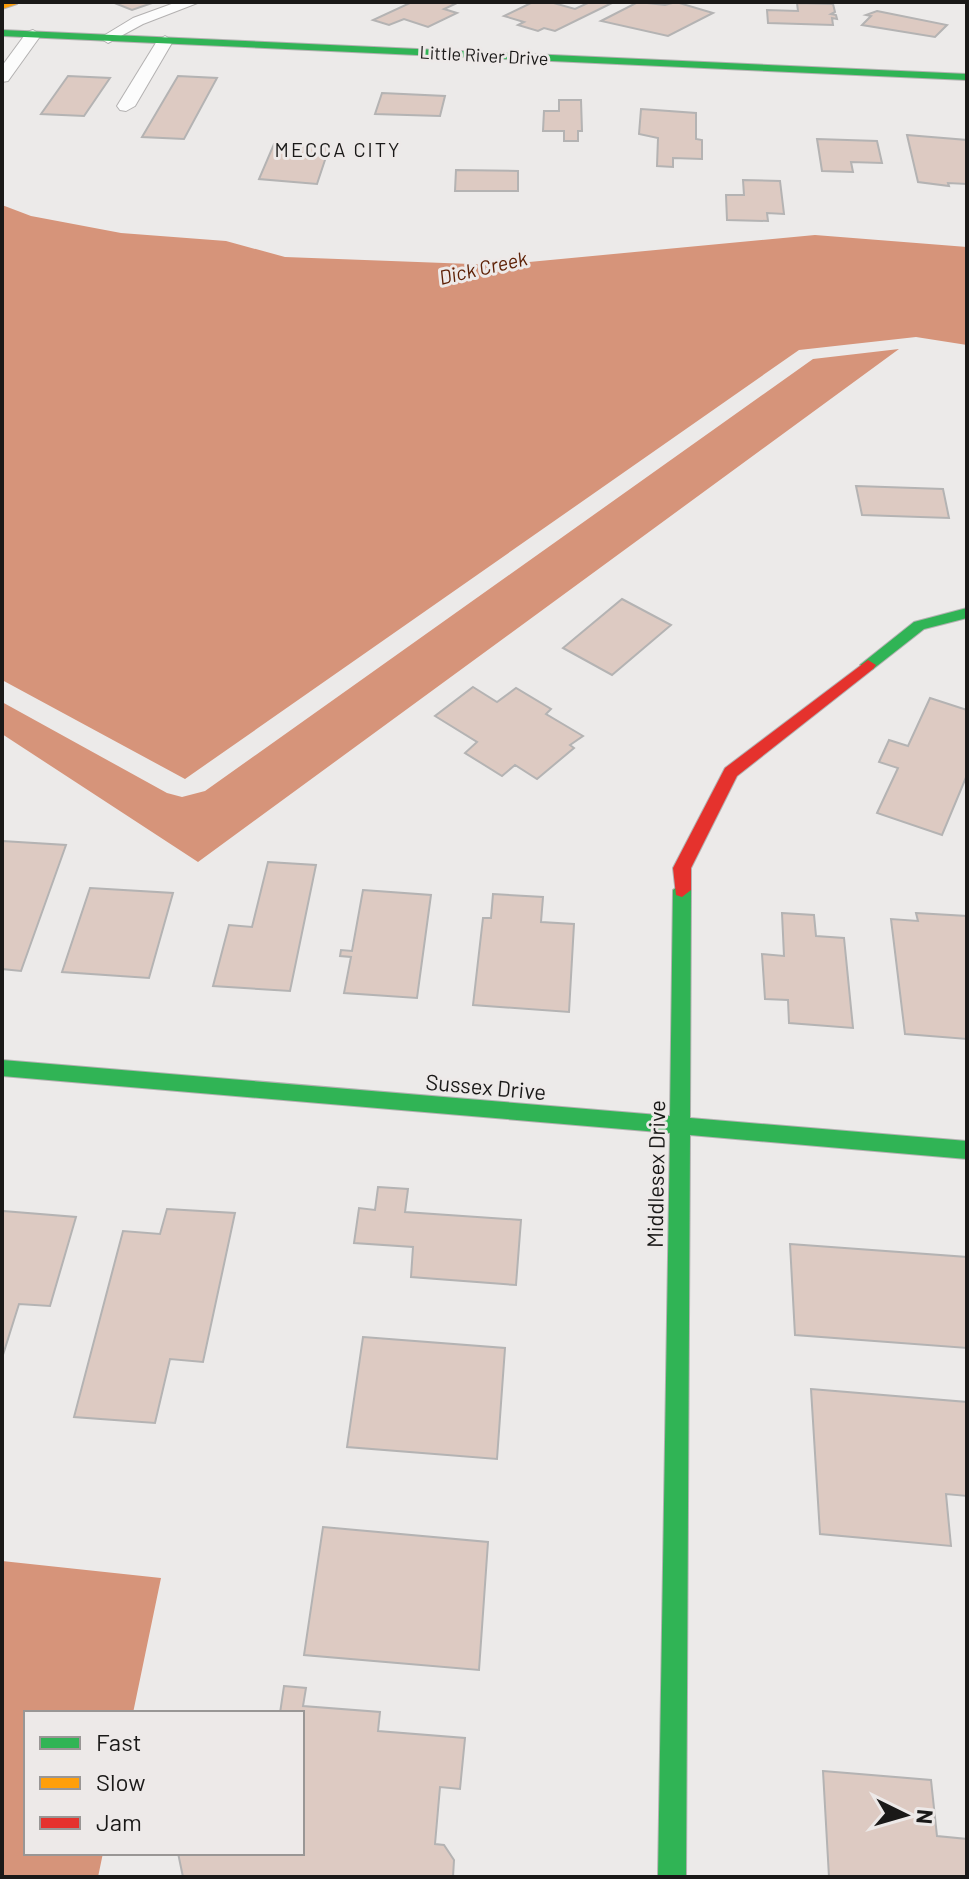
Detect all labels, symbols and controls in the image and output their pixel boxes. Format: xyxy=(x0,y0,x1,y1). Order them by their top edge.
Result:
street label: Little River Drive xyxy=(419,41,549,69)
district label: MECCA CITY xyxy=(275,137,401,161)
water label: Dick Creek xyxy=(437,245,530,289)
street label: Sussex Drive xyxy=(425,1068,547,1104)
street label: Middlesex Drive xyxy=(641,1100,669,1248)
legend xyxy=(24,1711,304,1855)
text: Fast xyxy=(96,1727,141,1756)
text: Slow xyxy=(96,1767,145,1796)
north arrow xyxy=(865,1775,945,1855)
text: Jam xyxy=(96,1807,142,1836)
text: N xyxy=(912,1808,940,1825)

